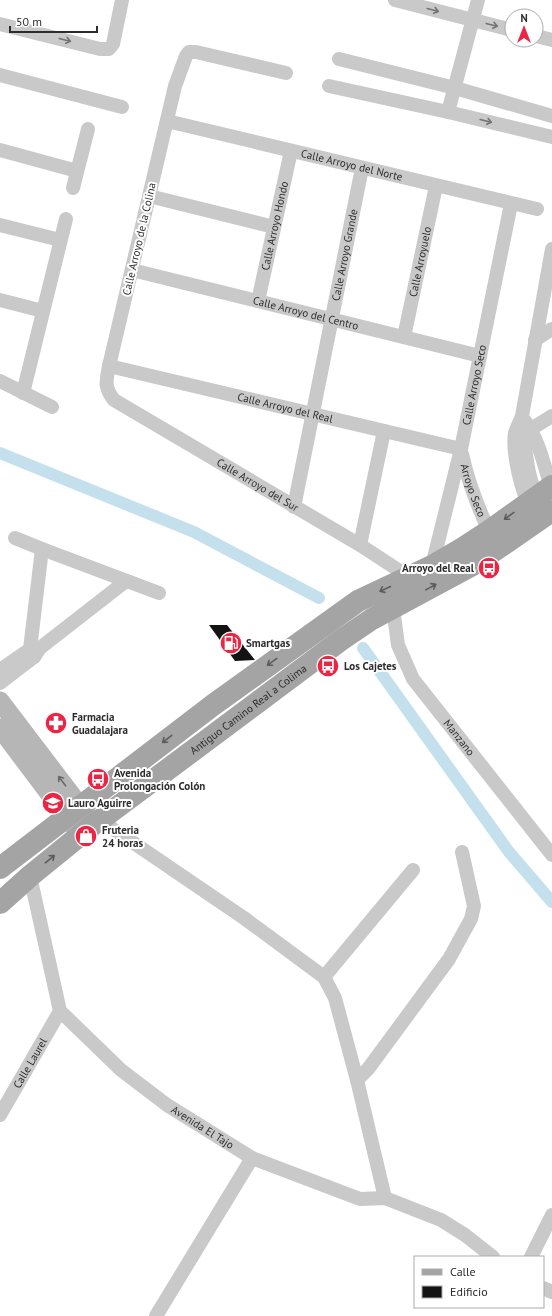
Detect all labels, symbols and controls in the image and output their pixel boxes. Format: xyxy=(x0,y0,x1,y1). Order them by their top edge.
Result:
one-way arrow xyxy=(426,7,439,14)
scale bar xyxy=(10,8,97,34)
north arrow xyxy=(504,8,544,48)
text: N xyxy=(520,11,528,25)
text: 50 m xyxy=(16,14,42,29)
one-way arrow xyxy=(486,22,499,30)
one-way arrow xyxy=(58,37,71,45)
one-way arrow xyxy=(479,118,492,126)
street label: Calle Arroyo del Norte xyxy=(300,146,404,184)
street label: Calle Arroyo Hondo xyxy=(258,180,291,272)
street label: Calle Arroyo de la Colina xyxy=(119,181,159,297)
street label: Calle Arroyo Grande xyxy=(329,208,361,302)
street label: Calle Arroyuelo xyxy=(406,225,434,298)
street label: Calle Arroyo del Centro xyxy=(251,293,360,333)
street label: Calle Arroyo Seco xyxy=(459,343,489,426)
street label: Calle Arroyo del Real xyxy=(236,390,335,426)
street label: Calle Arroyo del Sur xyxy=(214,455,302,515)
street label: Arroyo Seco xyxy=(458,462,489,519)
one-way arrow xyxy=(504,512,515,521)
bus stop icon: Arroyo del Real xyxy=(476,555,502,581)
place label: Arroyo del Real xyxy=(402,561,475,575)
one-way arrow xyxy=(425,583,437,590)
one-way arrow xyxy=(379,586,391,593)
fuel station icon: Smartgas xyxy=(218,630,244,656)
place label: Smartgas xyxy=(246,636,290,650)
bus stop icon: Los Cajetes xyxy=(315,653,341,679)
one-way arrow xyxy=(267,658,278,667)
place label: Los Cajetes xyxy=(344,659,397,673)
street label: Antiguo Camino Real a Colima xyxy=(187,661,309,757)
pharmacy icon: Farmacia Guadalajara xyxy=(43,710,69,736)
place label: Farmacia Guadalajara xyxy=(72,710,128,737)
street label: Manzano xyxy=(441,716,478,759)
one-way arrow xyxy=(162,735,173,744)
bus stop icon: Avenida Prolongación Colón xyxy=(85,766,111,792)
place label: Avenida Prolongación Colón xyxy=(114,766,205,793)
one-way arrow xyxy=(58,776,66,787)
school or university icon: Lauro Aguirre xyxy=(40,790,66,816)
place label: Lauro Aguirre xyxy=(68,796,132,810)
shop icon: Fruteria 24 horas xyxy=(73,823,99,849)
place label: Fruteria 24 horas xyxy=(102,823,143,850)
one-way arrow xyxy=(45,855,56,864)
street label: Calle Laurel xyxy=(10,1035,50,1091)
street label: Avenida El Tajo xyxy=(169,1102,237,1152)
legend xyxy=(414,1256,544,1308)
text: Calle xyxy=(450,1264,476,1279)
text: Edificio xyxy=(450,1284,488,1299)

